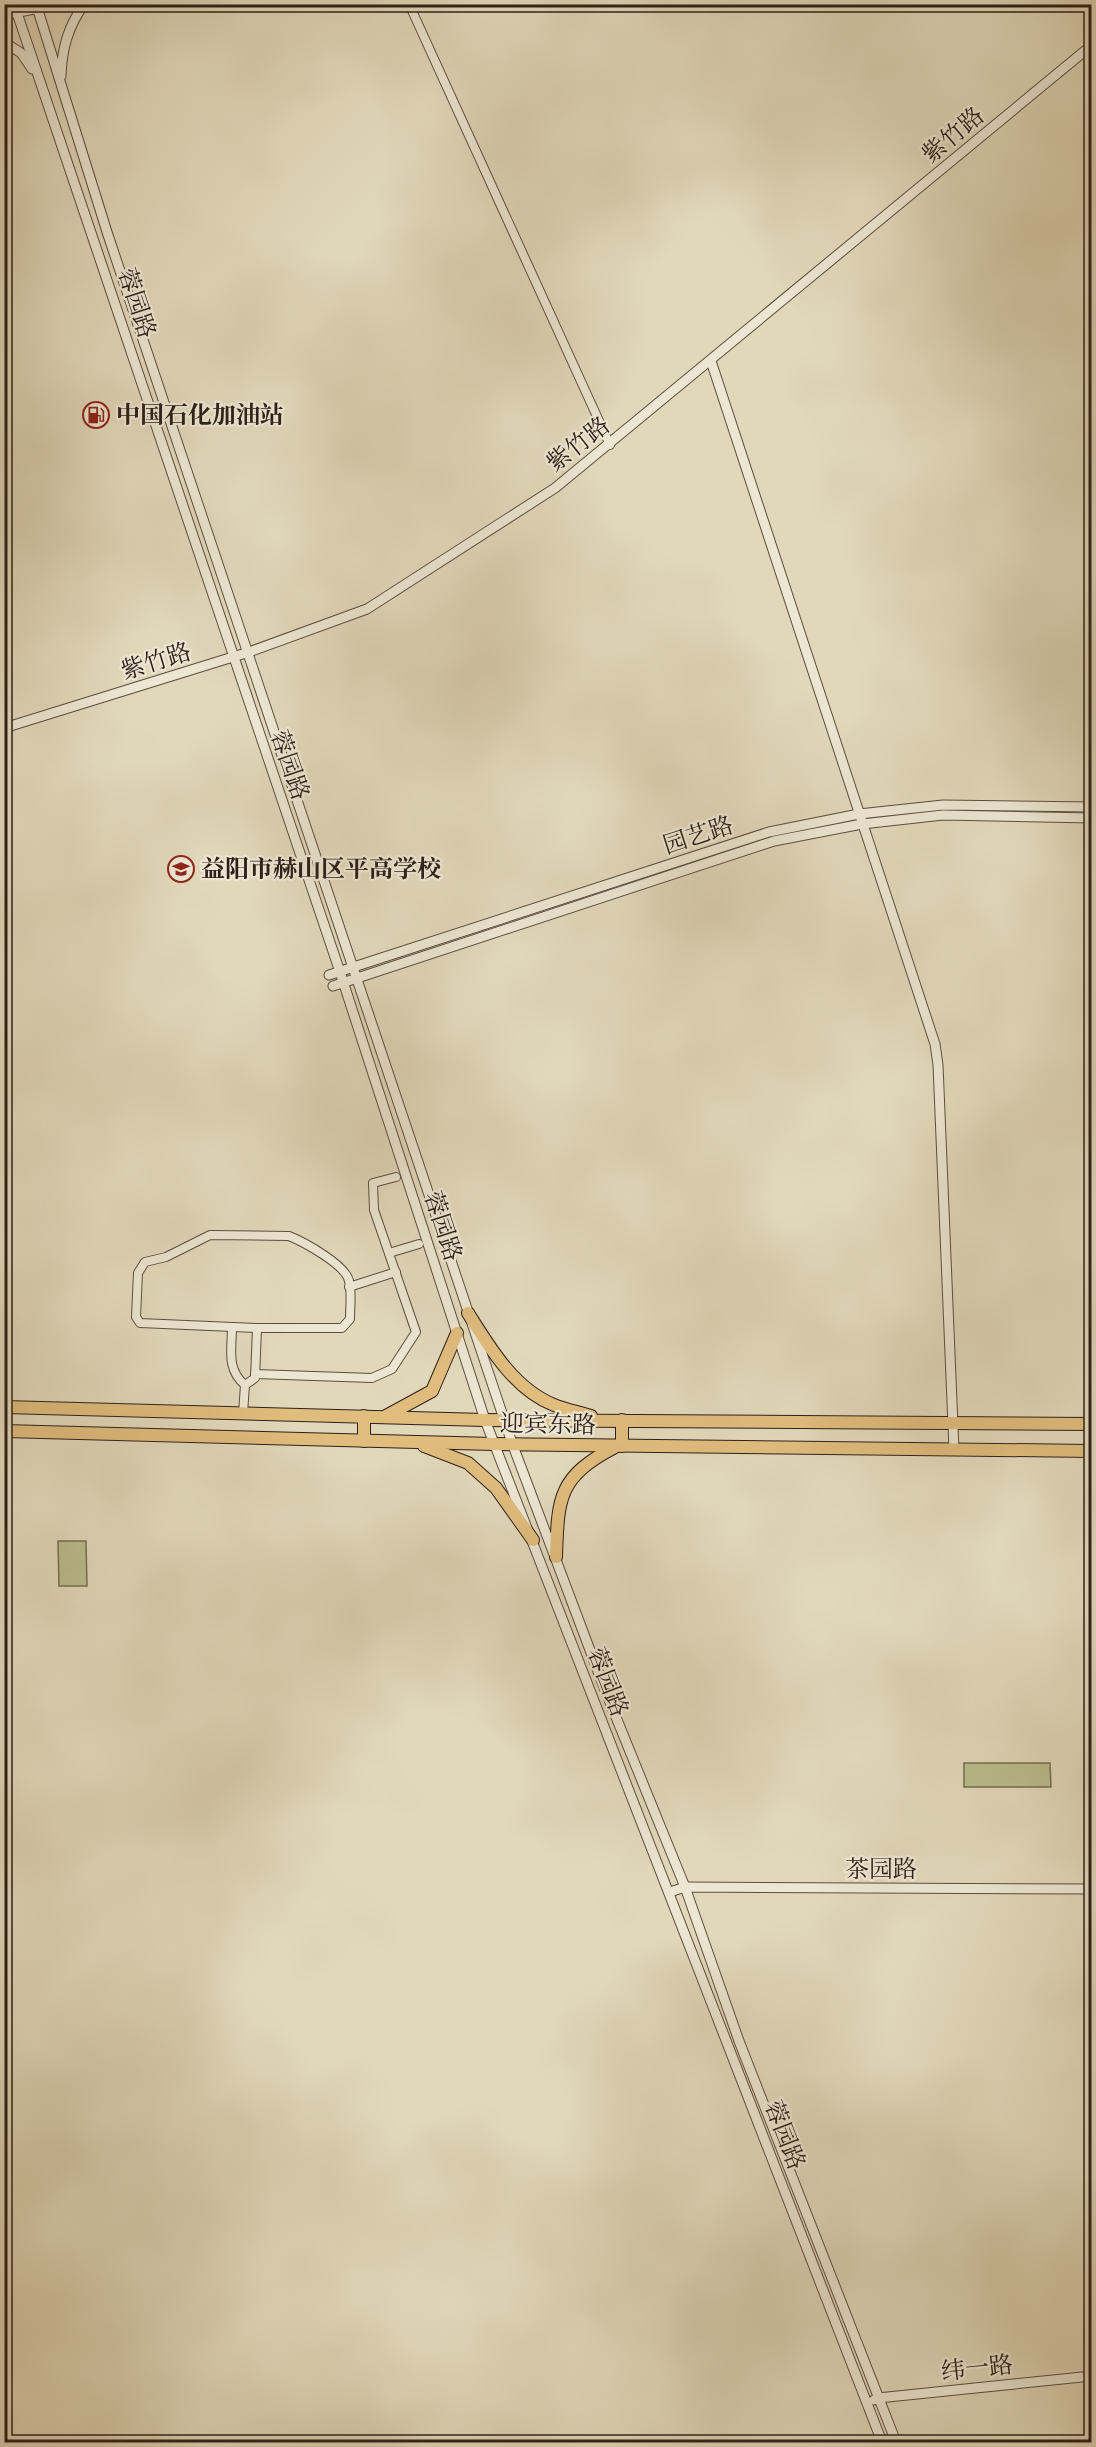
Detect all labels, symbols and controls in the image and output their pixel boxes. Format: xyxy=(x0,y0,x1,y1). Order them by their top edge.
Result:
street label: 紫竹路 xyxy=(916,100,990,170)
street label: 蓉园路 xyxy=(112,264,162,342)
fuel station icon: 中国石化加油站 xyxy=(81,400,111,430)
place label: 中国石化加油站 xyxy=(116,400,284,430)
street label: 紫竹路 xyxy=(540,410,616,478)
street label: 紫竹路 xyxy=(117,636,195,686)
street label: 蓉园路 xyxy=(264,726,316,804)
street label: 园艺路 xyxy=(659,810,737,860)
school or university icon: 益阳市赫山区平高学校 xyxy=(166,854,196,884)
place label: 益阳市赫山区平高学校 xyxy=(201,854,441,884)
street label: 蓉园路 xyxy=(418,1187,468,1265)
street label: 迎宾东路 xyxy=(500,1408,596,1440)
street label: 蓉园路 xyxy=(581,1643,635,1721)
street label: 茶园路 xyxy=(845,1854,917,1884)
street label: 蓉园路 xyxy=(758,2096,812,2174)
street label: 纬一路 xyxy=(940,2349,1014,2387)

